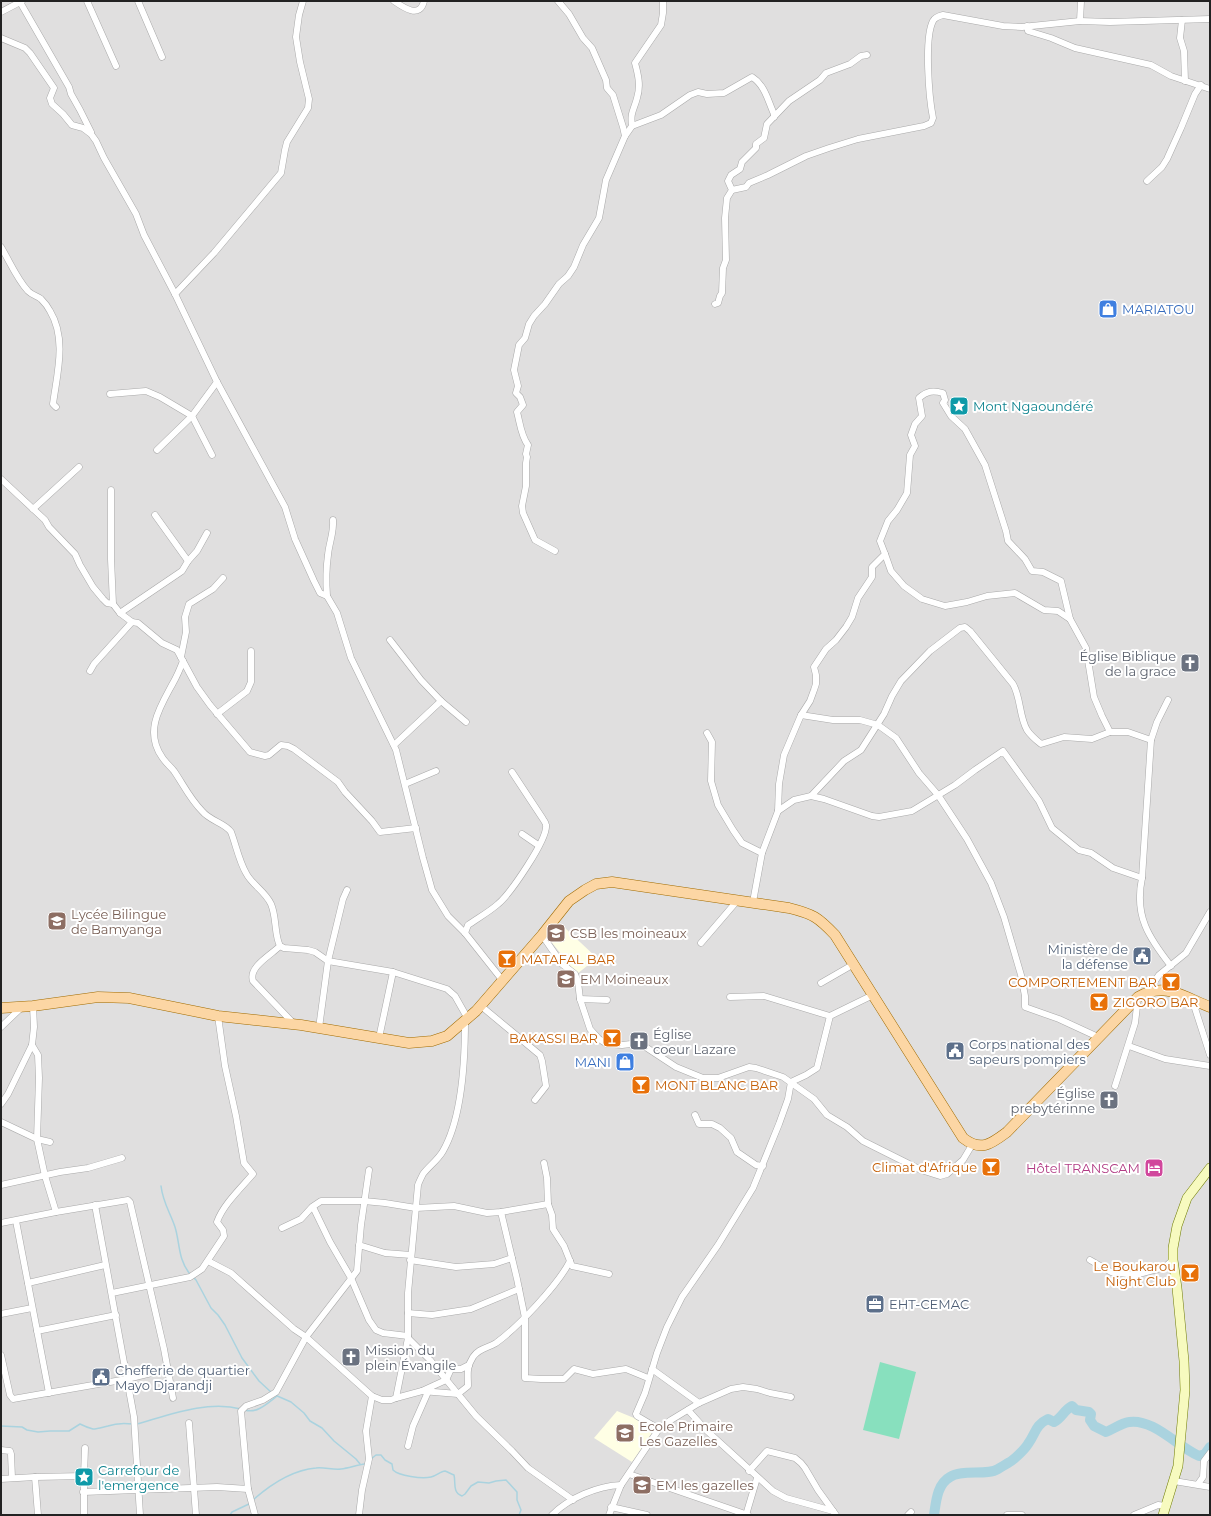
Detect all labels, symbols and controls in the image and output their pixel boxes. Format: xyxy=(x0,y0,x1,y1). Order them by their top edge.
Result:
shop icon: MARIATOU xyxy=(1097,298,1119,320)
place label: MARIATOU xyxy=(1122,301,1194,317)
place icon: Mont Ngaoundéré xyxy=(948,395,970,417)
place label: Mont Ngaoundéré xyxy=(973,398,1094,414)
place label: Église Biblique de la grace xyxy=(1079,648,1176,679)
church icon: Église Biblique de la grace xyxy=(1179,652,1201,674)
place label: Lycée Bilingue de Bamyanga xyxy=(71,906,167,937)
school or university icon: Lycée Bilingue de Bamyanga xyxy=(46,910,68,932)
school or university icon: CSB les moineaux xyxy=(545,922,567,944)
place label: CSB les moineaux xyxy=(570,925,687,941)
place label: Ministère de la défense xyxy=(1048,941,1128,972)
public building icon: Ministère de la défense xyxy=(1131,945,1153,967)
bar icon: MATAFAL BAR xyxy=(496,948,518,970)
place label: MATAFAL BAR xyxy=(521,951,615,967)
school or university icon: EM Moineaux xyxy=(555,968,577,990)
place label: EM Moineaux xyxy=(580,971,668,987)
bar icon: COMPORTEMENT BAR xyxy=(1160,971,1182,993)
place label: COMPORTEMENT BAR xyxy=(1008,974,1157,990)
bar icon: ZIGORO BAR xyxy=(1088,991,1110,1013)
place label: ZIGORO BAR xyxy=(1113,994,1199,1010)
place label: Église coeur Lazare xyxy=(653,1026,736,1057)
bar icon: BAKASSI BAR xyxy=(601,1027,623,1049)
place label: BAKASSI BAR xyxy=(509,1030,598,1046)
church icon: Église coeur Lazare xyxy=(628,1030,650,1052)
place label: Corps national des sapeurs pompiers xyxy=(969,1036,1090,1067)
public building icon: Corps national des sapeurs pompiers xyxy=(944,1040,966,1062)
shop icon: MANI xyxy=(614,1051,636,1073)
place label: MANI xyxy=(575,1054,611,1070)
bar icon: MONT BLANC BAR xyxy=(630,1074,652,1096)
place label: MONT BLANC BAR xyxy=(655,1077,778,1093)
place label: Église prebytérinne xyxy=(1011,1085,1095,1116)
church icon: Église prebytérinne xyxy=(1098,1089,1120,1111)
bar icon: Climat d'Afrique xyxy=(980,1156,1002,1178)
hotel icon: Hôtel TRANSCAM xyxy=(1143,1157,1165,1179)
place label: Climat d'Afrique xyxy=(872,1159,977,1175)
place label: Hôtel TRANSCAM xyxy=(1026,1160,1140,1176)
place label: Le Boukarou Night Club xyxy=(1093,1258,1176,1289)
bar icon: Le Boukarou Night Club xyxy=(1179,1262,1201,1284)
office icon: EHT-CEMAC xyxy=(864,1293,886,1315)
place label: EHT-CEMAC xyxy=(889,1296,969,1312)
place label: Mission du plein Évangile xyxy=(365,1342,457,1373)
church icon: Mission du plein Évangile xyxy=(340,1346,362,1368)
place label: Chefferie de quartier Mayo Djarandji xyxy=(115,1362,250,1393)
public building icon: Chefferie de quartier Mayo Djarandji xyxy=(90,1366,112,1388)
place label: Ecole Primaire Les Gazelles xyxy=(639,1418,733,1449)
school or university icon: Ecole Primaire Les Gazelles xyxy=(614,1422,636,1444)
place label: Carrefour de l'emergence xyxy=(98,1462,179,1493)
place icon: Carrefour de l'emergence xyxy=(73,1466,95,1488)
school or university icon: EM les gazelles xyxy=(631,1474,653,1496)
place label: EM les gazelles xyxy=(656,1477,754,1493)

